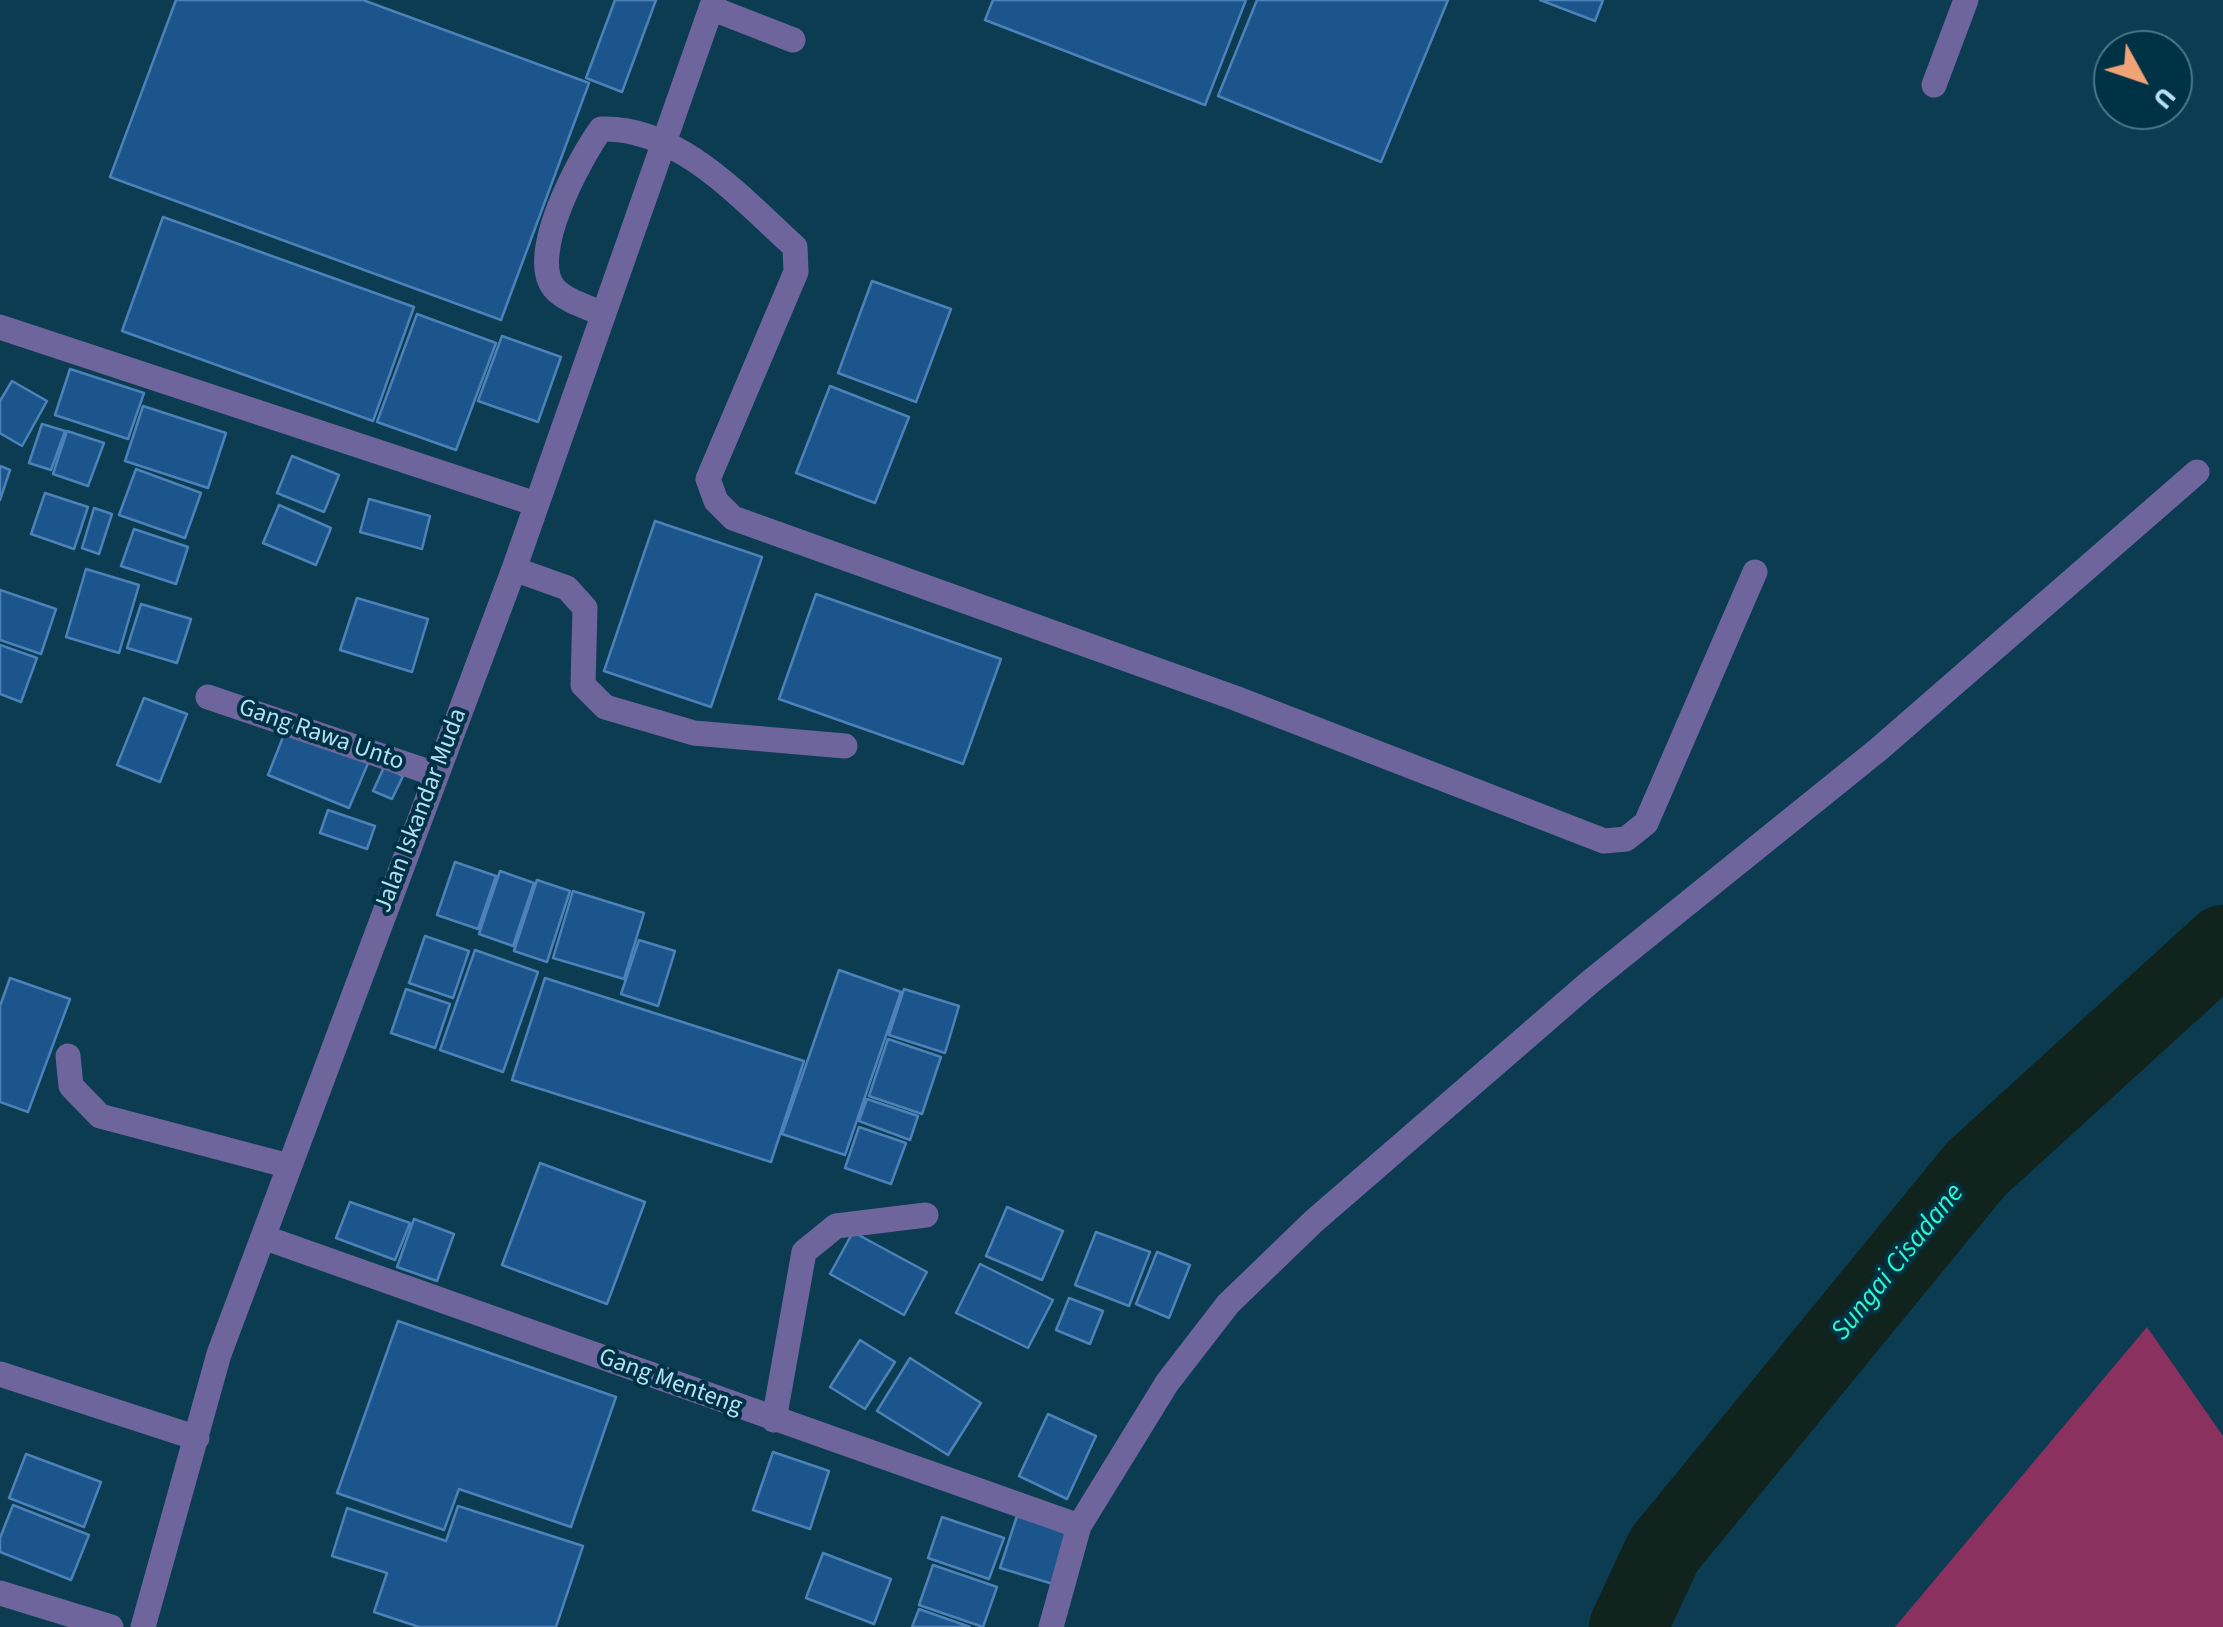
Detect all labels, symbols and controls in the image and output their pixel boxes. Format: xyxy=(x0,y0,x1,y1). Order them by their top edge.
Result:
north arrow xyxy=(2093,30,2193,130)
text: U xyxy=(2143,78,2186,118)
street label: Gang Rawa Unto xyxy=(234,694,408,778)
street label: Jalan Iskandar Muda xyxy=(369,705,475,917)
water label: Sungai Cisadane xyxy=(1826,1178,1972,1348)
street label: Gang Menteng xyxy=(594,1343,746,1423)

